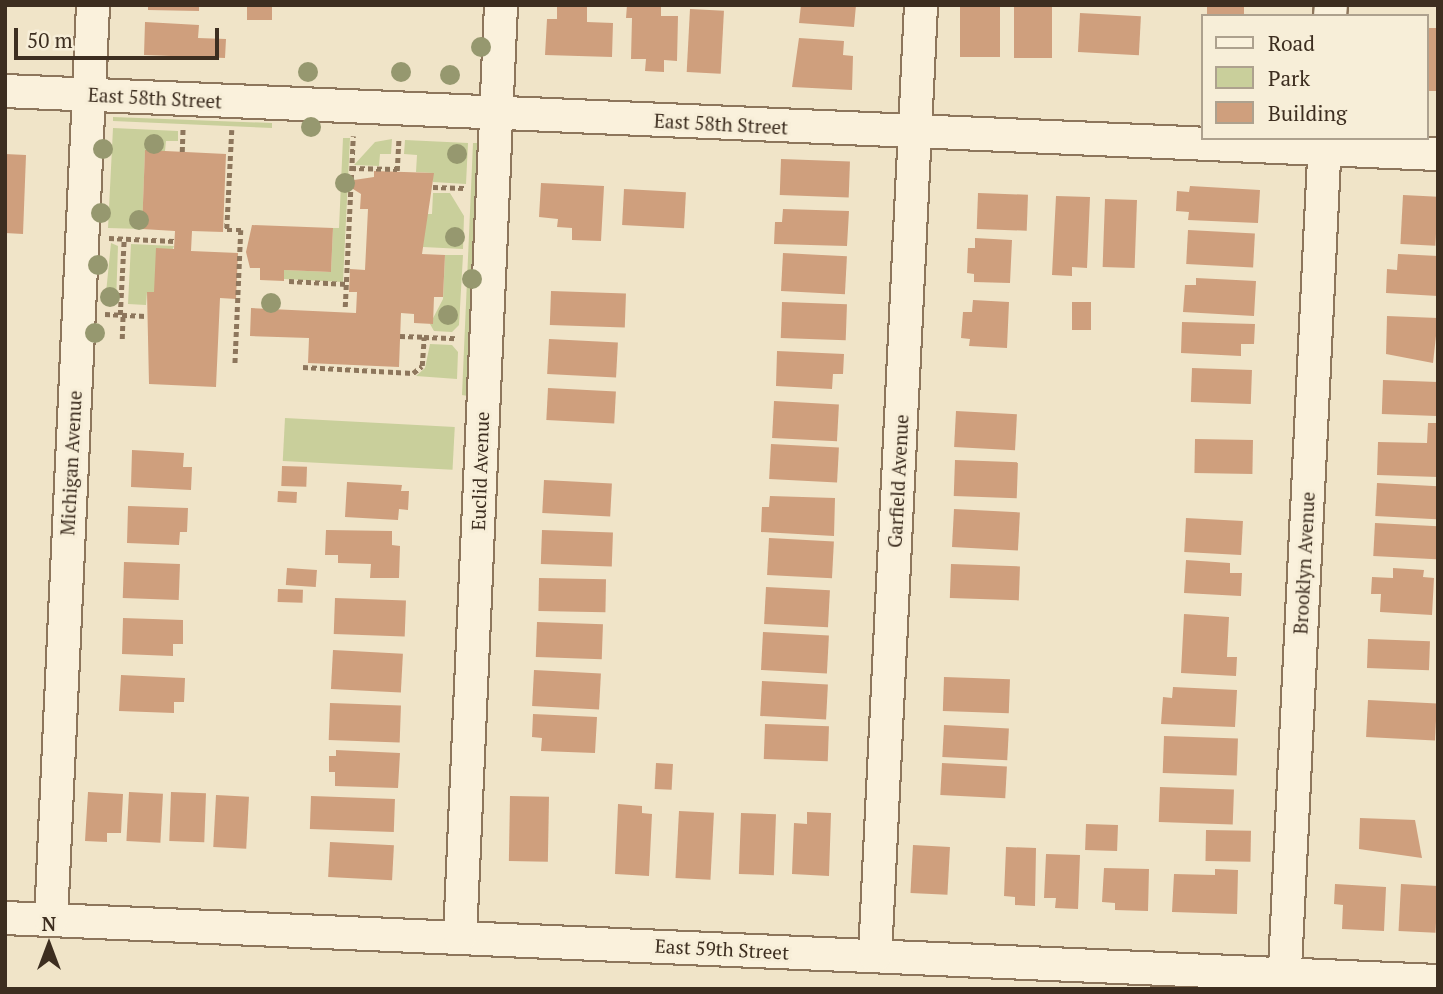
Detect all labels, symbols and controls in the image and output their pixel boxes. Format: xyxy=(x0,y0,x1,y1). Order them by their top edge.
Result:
scale bar xyxy=(18,14,222,58)
legend xyxy=(1202,14,1429,140)
text: 50 m xyxy=(27,26,73,54)
text: Road xyxy=(1268,29,1315,57)
text: Park xyxy=(1268,64,1310,92)
street label: East 58th Street xyxy=(87,83,223,113)
text: Building xyxy=(1268,99,1347,127)
street label: East 58th Street xyxy=(653,109,789,139)
street label: Michigan Avenue xyxy=(56,390,86,536)
street label: Euclid Avenue xyxy=(467,411,493,531)
street label: Garfield Avenue xyxy=(883,413,913,549)
street label: Brooklyn Avenue xyxy=(1289,491,1319,635)
north arrow xyxy=(14,910,84,980)
text: N xyxy=(42,911,56,936)
street label: East 59th Street xyxy=(654,934,790,964)

